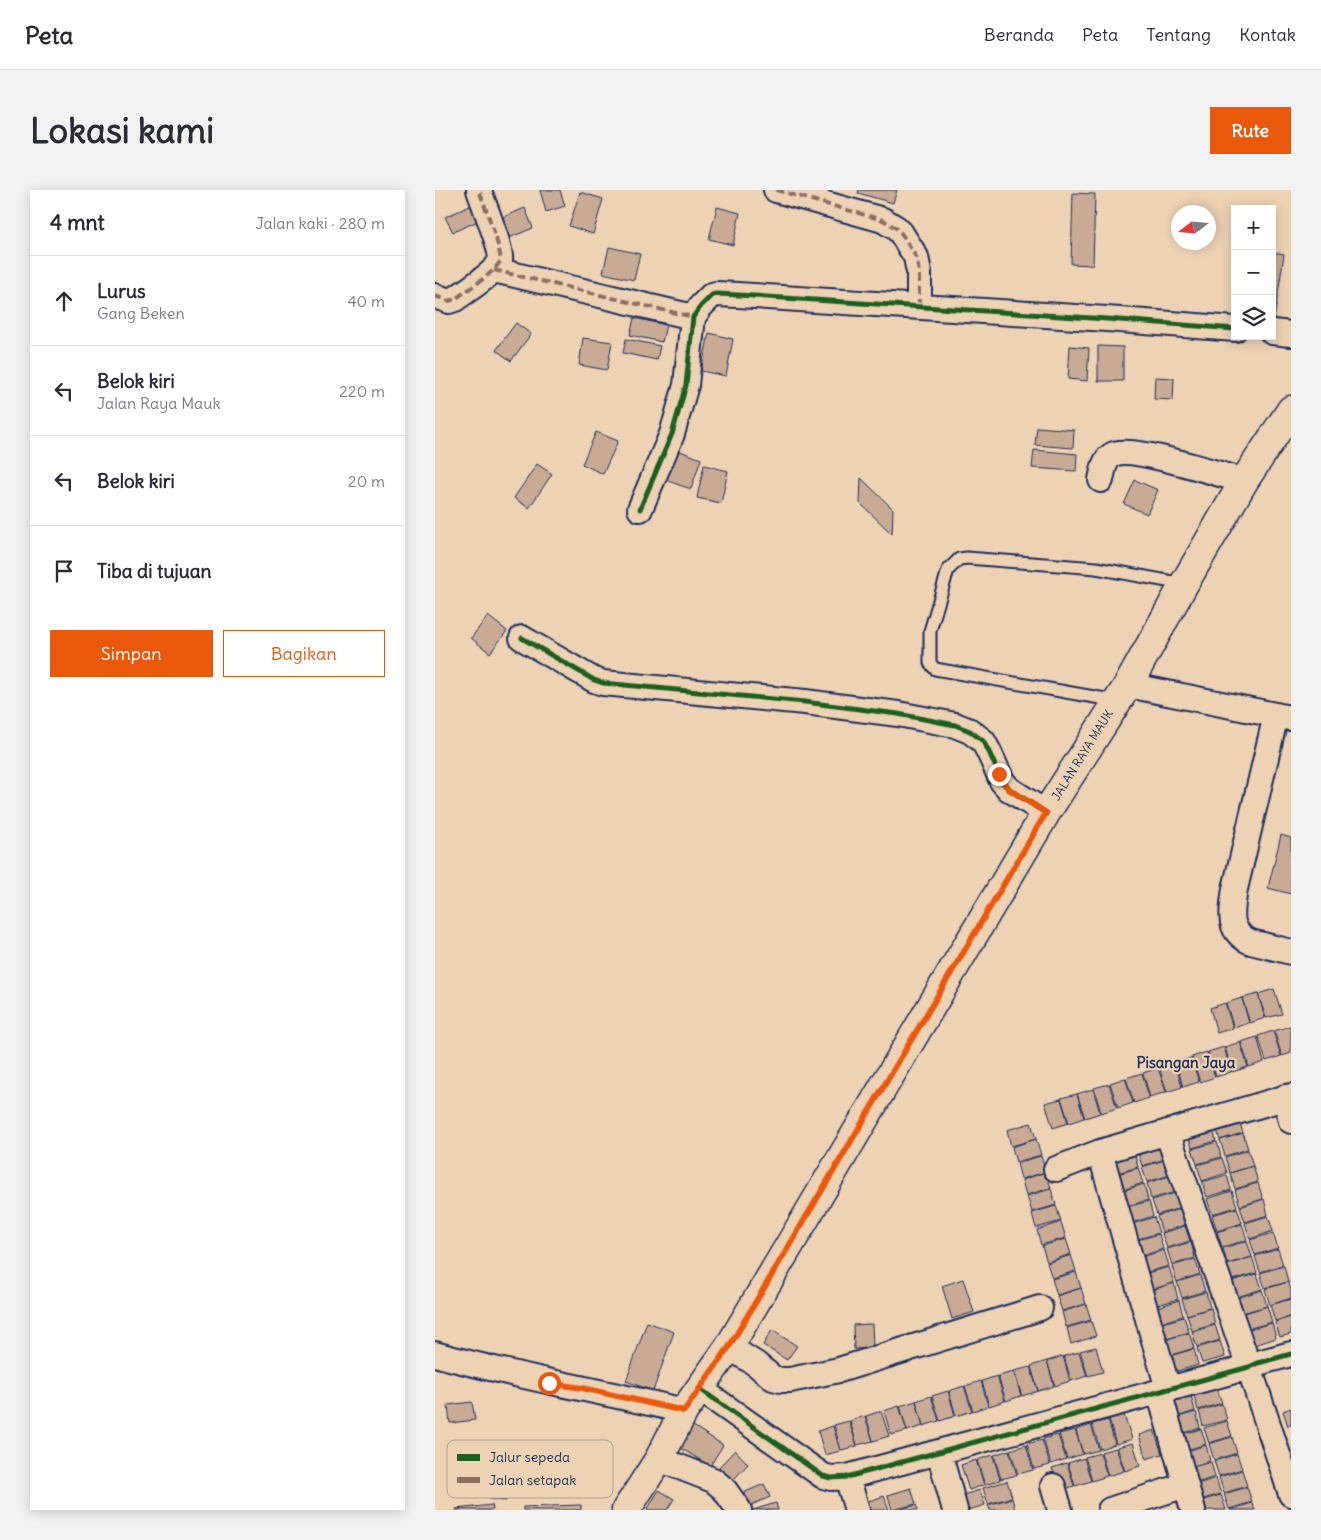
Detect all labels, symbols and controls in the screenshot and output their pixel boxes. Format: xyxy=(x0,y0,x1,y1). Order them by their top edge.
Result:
text: Peta xyxy=(25,20,73,50)
text: Beranda xyxy=(984,23,1054,46)
text: Peta xyxy=(1082,23,1118,46)
text: Tentang xyxy=(1146,23,1211,46)
text: Kontak xyxy=(1239,23,1296,46)
button: Rute xyxy=(1210,107,1291,154)
text: Lokasi kami xyxy=(30,108,214,152)
north arrow xyxy=(1171,205,1216,250)
map controls xyxy=(1231,205,1276,340)
button: + xyxy=(1231,205,1276,250)
text: 4 mnt xyxy=(50,209,105,236)
text: Jalan kaki · 280 m xyxy=(256,213,385,233)
button: − xyxy=(1231,250,1276,295)
text: Lurus xyxy=(97,279,146,303)
icon: ahead xyxy=(50,287,78,315)
text: 40 m xyxy=(347,291,385,311)
button: layers xyxy=(1231,295,1276,340)
text: Gang Beken xyxy=(97,303,185,323)
text: Belok kiri xyxy=(97,369,175,393)
icon: left xyxy=(50,377,78,405)
text: 220 m xyxy=(339,381,385,401)
text: Jalan Raya Mauk xyxy=(97,393,221,413)
icon: left xyxy=(50,467,78,495)
text: Belok kiri xyxy=(97,469,175,493)
text: 20 m xyxy=(348,471,385,491)
icon: arrive xyxy=(50,557,78,585)
text: Tiba di tujuan xyxy=(97,559,212,583)
button: Simpan xyxy=(50,630,213,677)
button: Bagikan xyxy=(223,630,385,677)
street label: JALAN RAYA MAUK xyxy=(1048,706,1116,803)
route end xyxy=(988,763,1011,786)
district label: Pisangan Jaya xyxy=(1137,1053,1236,1073)
route start xyxy=(538,1372,561,1395)
legend xyxy=(447,1440,613,1498)
text: Jalur sepeda xyxy=(489,1448,570,1466)
text: Jalan setapak xyxy=(489,1471,576,1489)

